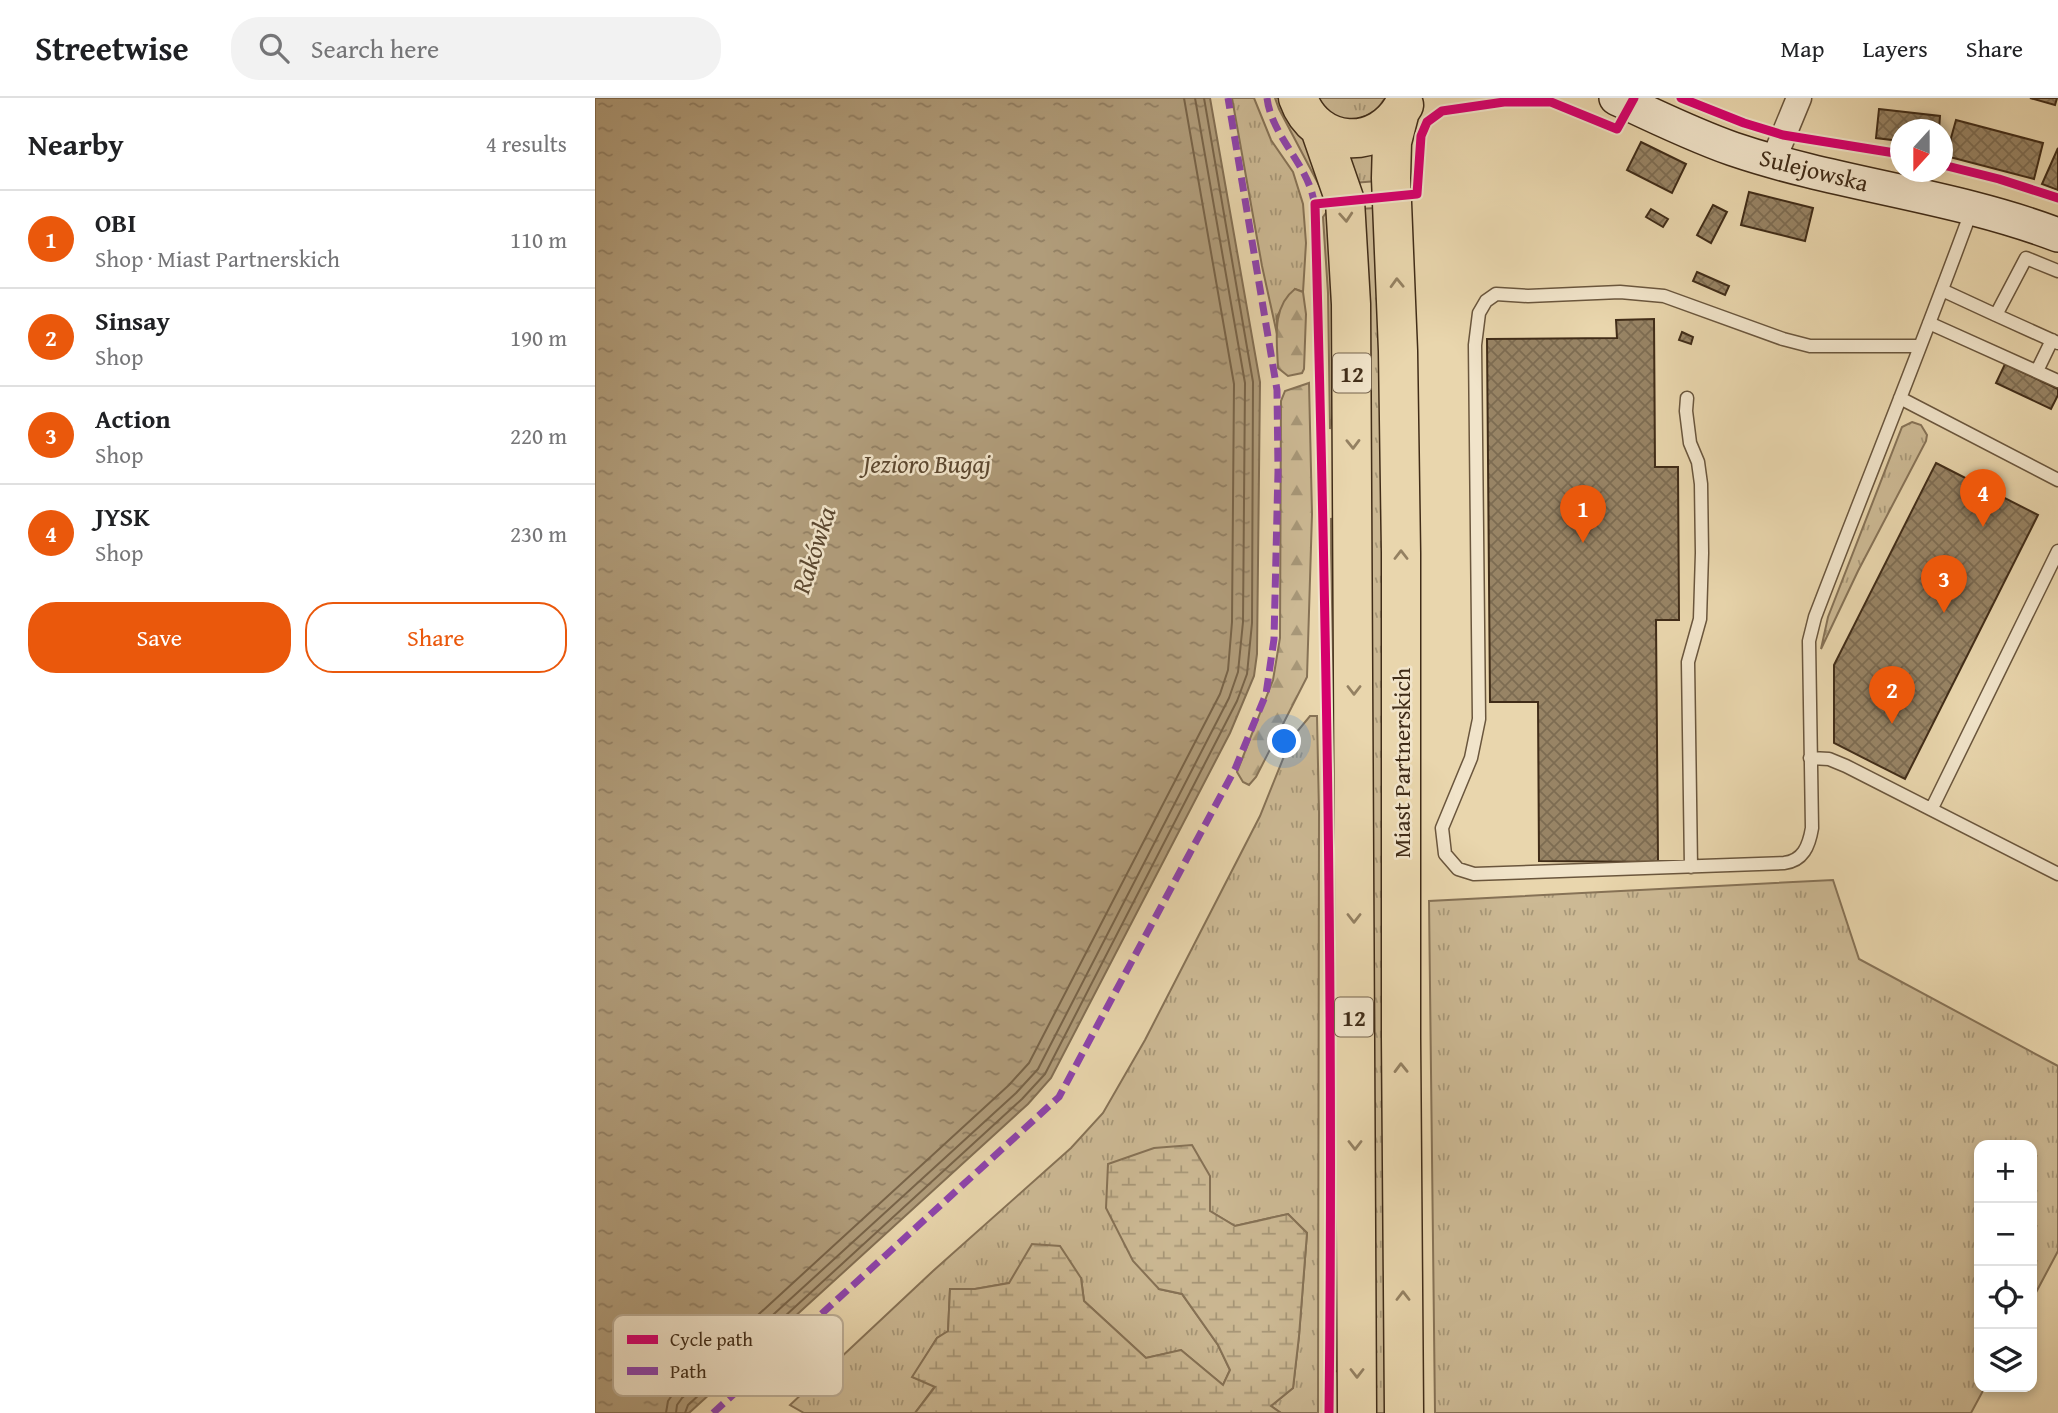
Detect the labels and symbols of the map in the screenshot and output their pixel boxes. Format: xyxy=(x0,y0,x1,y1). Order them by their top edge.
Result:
north arrow xyxy=(1890,119,1953,182)
street label: Sulejowska xyxy=(1756,140,1873,201)
one-way arrow xyxy=(1338,212,1353,223)
one-way arrow xyxy=(1389,277,1404,288)
road number: 12 xyxy=(1333,354,1371,392)
one-way arrow xyxy=(1345,440,1361,450)
water label: Jezioro Bugaj xyxy=(859,444,992,483)
pin: 4 xyxy=(1960,469,2006,527)
pin: 1 xyxy=(1560,485,1606,543)
water label: Rakówka xyxy=(780,501,845,600)
one-way arrow xyxy=(1393,549,1409,560)
pin: 3 xyxy=(1921,555,1967,613)
pin: 2 xyxy=(1869,666,1915,724)
street label: Miast Partnerskich xyxy=(1384,667,1419,858)
one-way arrow xyxy=(1346,685,1362,696)
your location xyxy=(1267,724,1301,758)
one-way arrow xyxy=(1346,913,1362,923)
road number: 12 xyxy=(1335,998,1373,1036)
one-way arrow xyxy=(1393,1063,1409,1073)
one-way arrow xyxy=(1347,1140,1363,1151)
one-way arrow xyxy=(1395,1290,1411,1301)
legend xyxy=(613,1315,843,1396)
text: Cycle path xyxy=(670,1325,753,1353)
text: Path xyxy=(670,1357,707,1385)
one-way arrow xyxy=(1349,1368,1365,1378)

